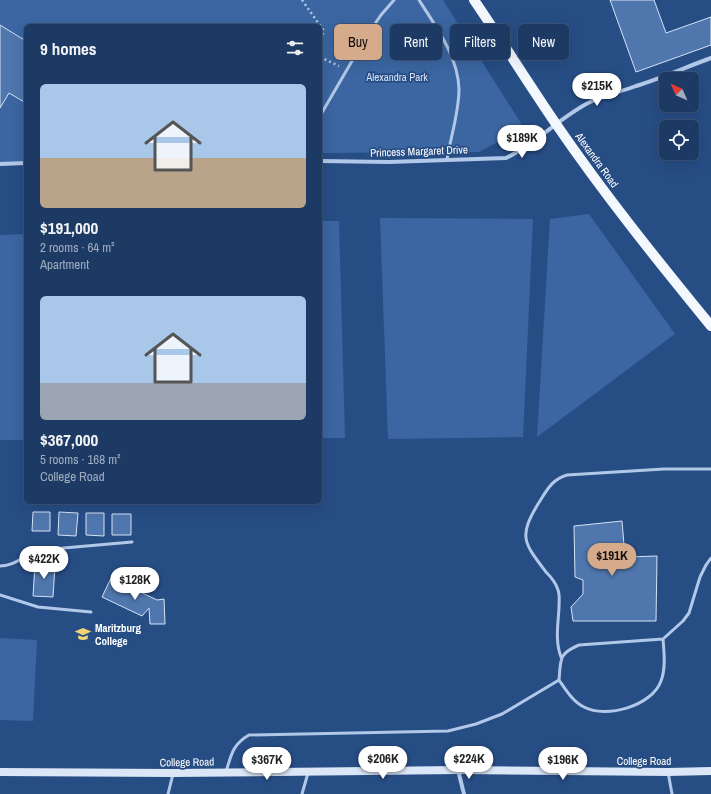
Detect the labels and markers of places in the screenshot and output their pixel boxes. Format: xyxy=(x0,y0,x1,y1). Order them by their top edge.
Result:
pin: $215K xyxy=(569,73,625,107)
pin: $189K xyxy=(494,125,550,159)
pin: $191K xyxy=(584,543,640,577)
pin: $422K xyxy=(16,546,72,580)
pin: $128K xyxy=(107,567,163,601)
place label: Maritzburg College xyxy=(95,621,142,648)
school or university icon: Maritzburg College xyxy=(74,625,92,643)
pin: $206K xyxy=(355,746,411,780)
pin: $224K xyxy=(441,746,497,780)
pin: $367K xyxy=(239,747,295,781)
pin: $196K xyxy=(535,747,591,781)

